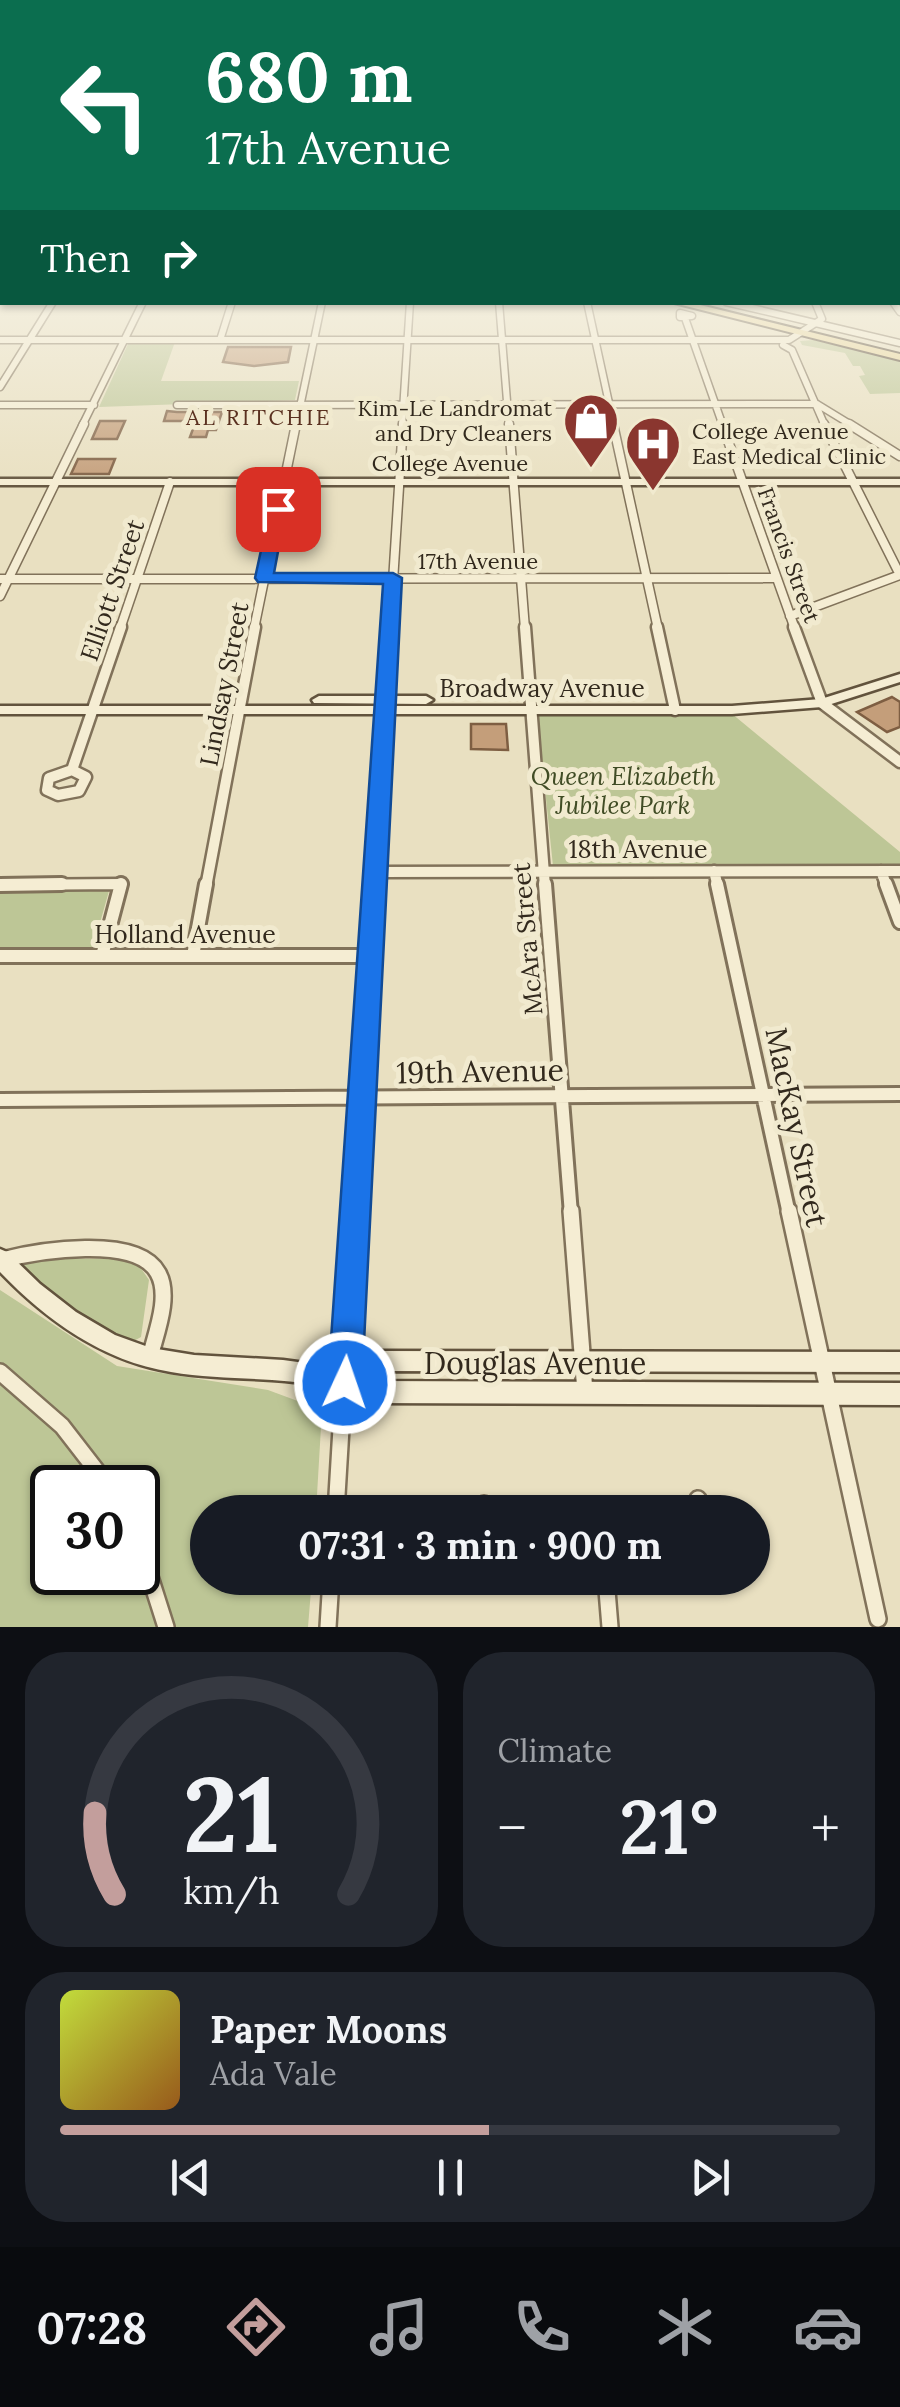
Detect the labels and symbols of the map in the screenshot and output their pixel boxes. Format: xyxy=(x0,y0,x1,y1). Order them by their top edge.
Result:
shop icon: Kim-Le Landromat and Dry Cleaners xyxy=(561,391,621,470)
place label: Kim-Le Landromat and Dry Cleaners xyxy=(358,394,552,447)
district label: AL RITCHIE xyxy=(185,403,332,431)
hospital icon: College Avenue East Medical Clinic xyxy=(623,414,683,493)
place label: College Avenue East Medical Clinic xyxy=(692,417,886,470)
street label: College Avenue xyxy=(372,449,528,477)
pin xyxy=(236,467,321,552)
street label: Francis Street xyxy=(752,483,827,627)
street label: Elliott Street xyxy=(73,515,151,665)
street label: 17th Avenue xyxy=(418,547,538,575)
street label: Lindsay Street xyxy=(192,599,256,769)
street label: Broadway Avenue xyxy=(439,672,645,704)
park label: Queen Elizabeth Jubilee Park xyxy=(531,760,715,821)
street label: 18th Avenue xyxy=(568,833,708,865)
street label: McAra Street xyxy=(504,861,550,1016)
street label: Holland Avenue xyxy=(94,918,276,950)
street label: MacKay Street xyxy=(756,1024,837,1231)
street label: 19th Avenue xyxy=(396,1051,564,1091)
position arrow xyxy=(293,1331,397,1435)
street label: Douglas Avenue xyxy=(424,1344,646,1383)
speed limit sign: 30 xyxy=(30,1465,160,1595)

